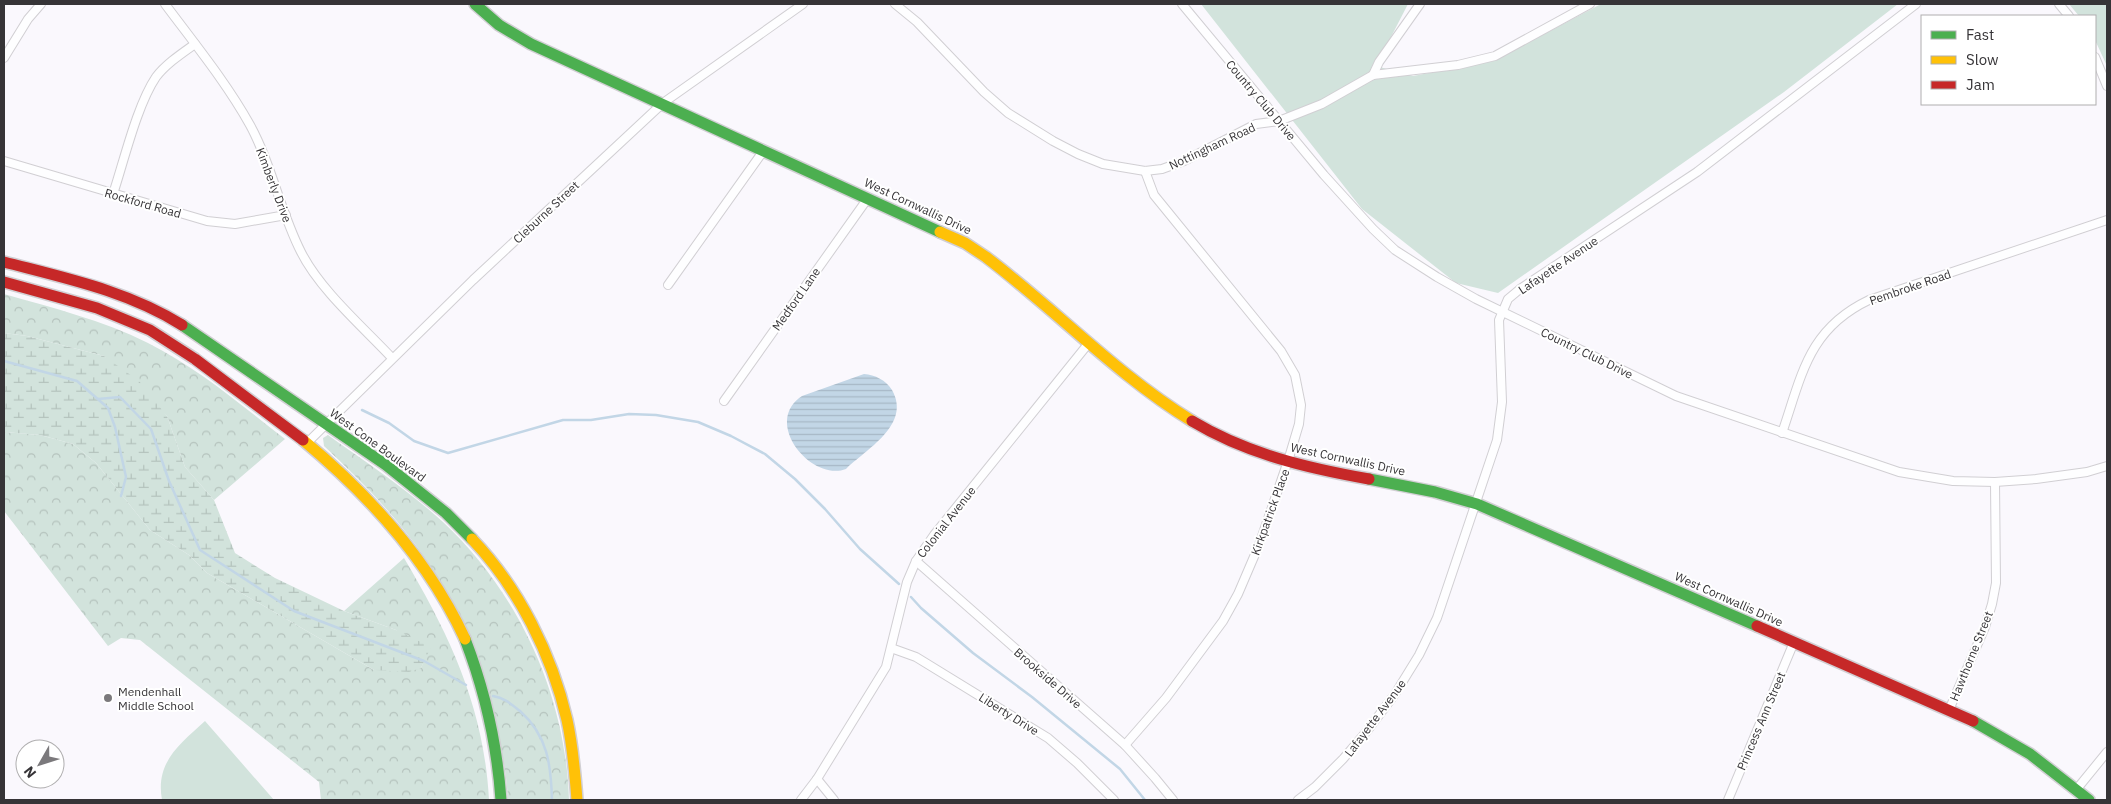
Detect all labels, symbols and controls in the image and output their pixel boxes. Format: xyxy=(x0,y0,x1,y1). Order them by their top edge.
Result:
legend xyxy=(1921,15,2096,105)
text: Fast xyxy=(1966,25,1994,44)
text: Slow xyxy=(1966,50,1999,69)
street label: Country Club Drive xyxy=(1223,57,1299,144)
text: Jam xyxy=(1966,75,1995,94)
street label: Nottingham Road xyxy=(1166,119,1258,173)
street label: Kimberly Drive xyxy=(253,146,295,225)
street label: West Cornwallis Drive xyxy=(862,175,974,238)
street label: Cleburne Street xyxy=(510,178,582,246)
street label: Rockford Road xyxy=(103,185,183,221)
street label: Lafayette Avenue xyxy=(1515,233,1601,297)
street label: Medford Lane xyxy=(769,264,824,334)
street label: Pembroke Road xyxy=(1867,266,1953,308)
street label: Country Club Drive xyxy=(1539,324,1636,382)
street label: West Cone Boulevard xyxy=(327,405,429,485)
street label: West Cornwallis Drive xyxy=(1289,440,1407,479)
street label: Kirkpatrick Place xyxy=(1247,466,1293,557)
street label: Colonial Avenue xyxy=(913,483,979,561)
street label: West Cornwallis Drive xyxy=(1673,568,1786,630)
street label: Hawthorne Street xyxy=(1946,609,1996,703)
street label: Brookside Drive xyxy=(1011,644,1085,712)
street label: Princess Ann Street xyxy=(1733,670,1789,772)
street label: Lafayette Avenue xyxy=(1341,676,1409,760)
place label: Mendenhall Middle School xyxy=(118,684,194,713)
street label: Liberty Drive xyxy=(976,690,1042,739)
marker: Mendenhall Middle School xyxy=(102,692,114,704)
north arrow xyxy=(15,739,65,789)
text: N xyxy=(20,763,40,782)

